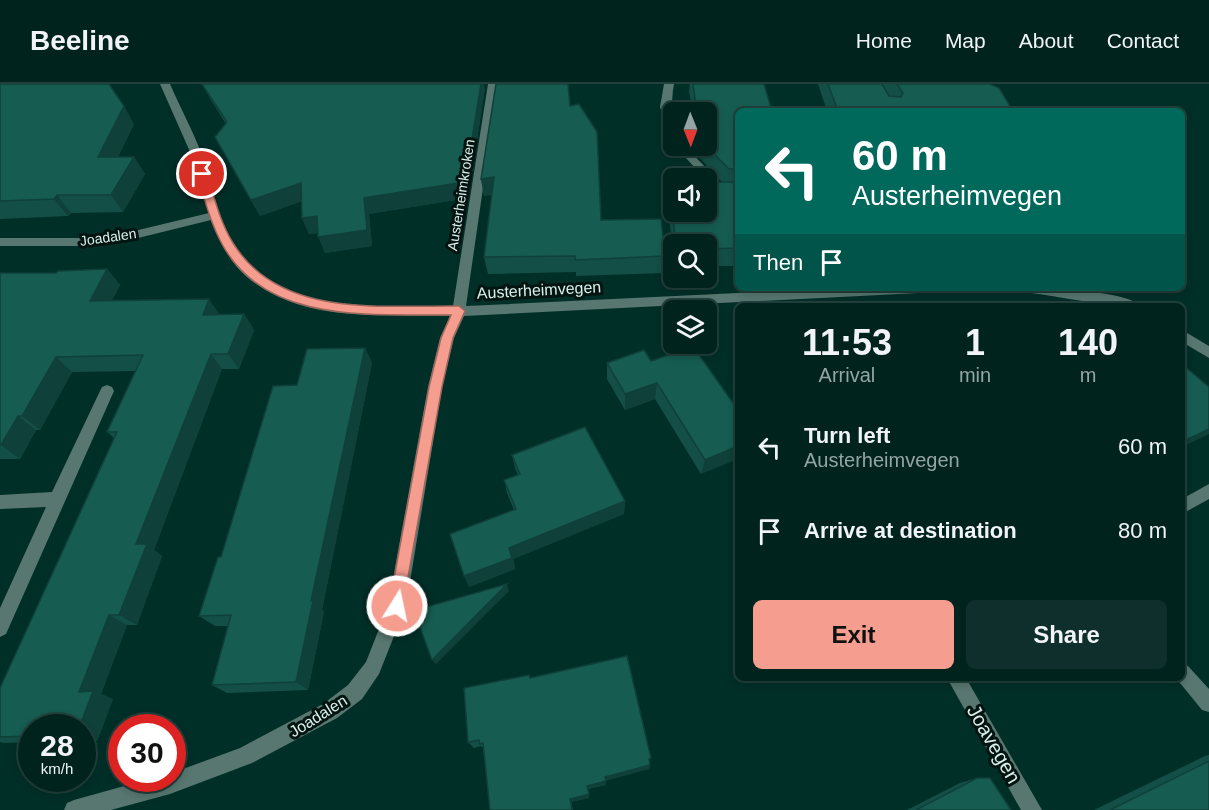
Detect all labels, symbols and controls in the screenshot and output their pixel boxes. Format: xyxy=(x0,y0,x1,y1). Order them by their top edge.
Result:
text: Beeline xyxy=(30,25,130,56)
text: Home xyxy=(856,29,912,52)
text: Map xyxy=(945,29,986,52)
text: About xyxy=(1019,29,1074,52)
text: Contact xyxy=(1107,29,1179,52)
north arrow xyxy=(663,102,717,156)
map controls xyxy=(663,102,717,354)
icon: left xyxy=(753,132,831,210)
text: 60 m xyxy=(852,132,948,179)
street label: Austerheimkroken xyxy=(444,138,478,252)
pin xyxy=(176,148,227,199)
icon: arrive xyxy=(185,157,218,190)
button: sound xyxy=(663,168,717,222)
text: Austerheimvegen xyxy=(852,181,1062,211)
street label: Joadalen xyxy=(79,225,137,249)
button: search xyxy=(663,234,717,288)
icon: arrive xyxy=(815,246,848,279)
text: Then xyxy=(753,250,803,275)
street label: Austerheimvegen xyxy=(476,278,602,302)
button: layers xyxy=(663,300,717,354)
text: 11:53 xyxy=(802,322,892,363)
text: 1 xyxy=(965,322,985,363)
text: 140 xyxy=(1058,322,1118,363)
text: Arrival xyxy=(819,364,875,386)
text: min xyxy=(959,364,991,386)
text: m xyxy=(1080,364,1096,386)
text: Turn left xyxy=(804,423,890,448)
icon: left xyxy=(753,431,786,464)
text: 60 m xyxy=(1118,434,1167,459)
text: Austerheimvegen xyxy=(804,449,960,471)
icon: arrive xyxy=(753,515,786,548)
text: Arrive at destination xyxy=(804,518,1017,543)
text: 80 m xyxy=(1118,518,1167,543)
position arrow xyxy=(365,574,429,638)
button: Exit xyxy=(753,600,954,669)
button: Share xyxy=(966,600,1167,669)
street label: Joadalen xyxy=(286,692,350,740)
street label: Joavegen xyxy=(963,701,1025,787)
speed limit sign: 30 xyxy=(108,714,186,792)
text: 28 xyxy=(40,729,74,762)
text: km/h xyxy=(41,760,73,777)

